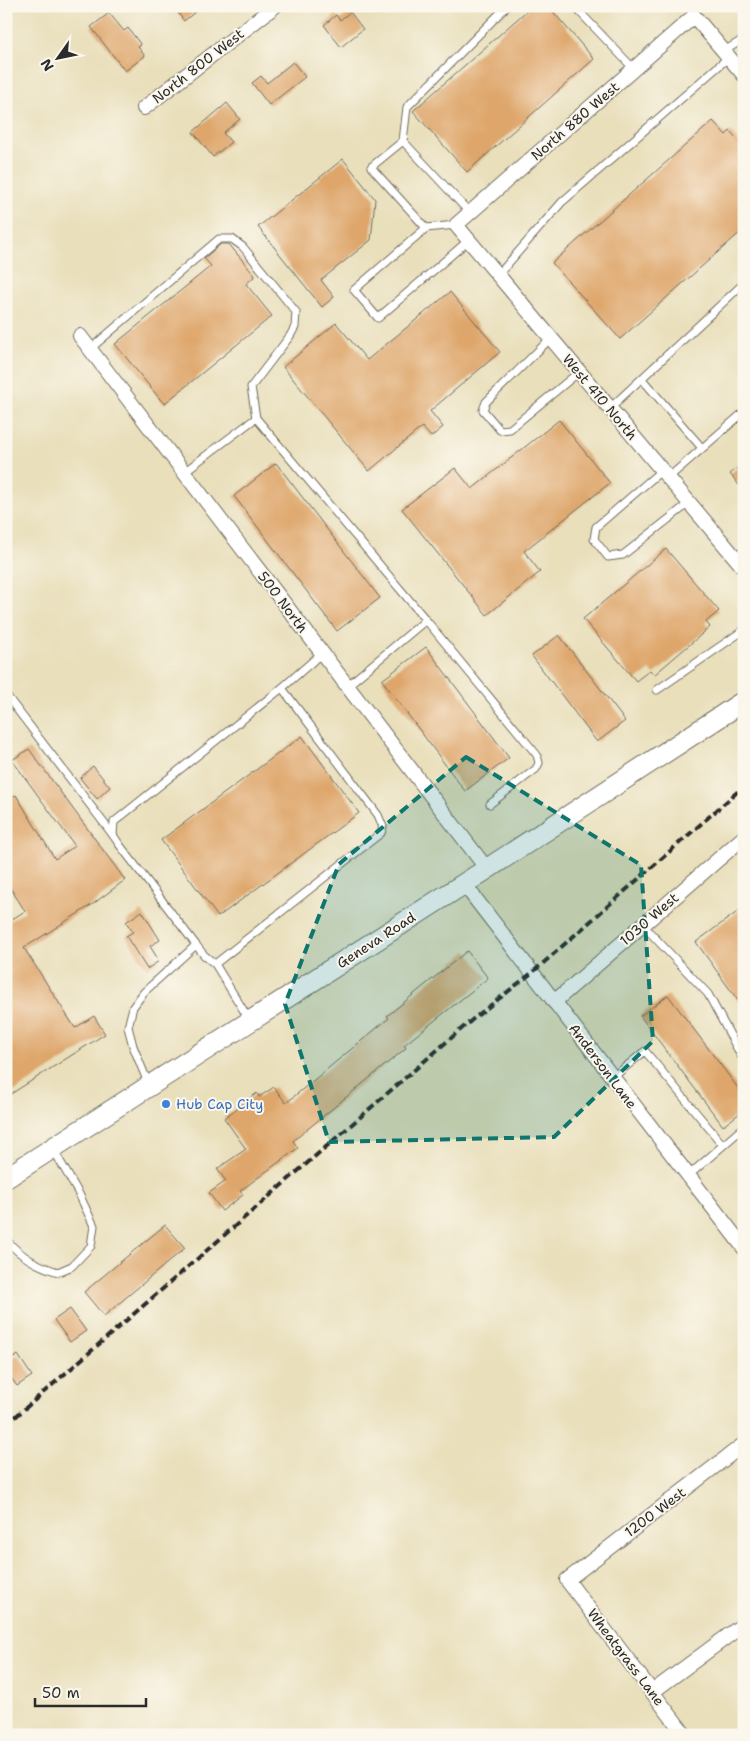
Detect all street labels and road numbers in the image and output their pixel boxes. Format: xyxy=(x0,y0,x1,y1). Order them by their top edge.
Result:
street label: North 800 West xyxy=(148,25,248,107)
street label: North 880 West xyxy=(527,78,623,164)
street label: West 410 North xyxy=(559,350,641,444)
street label: 500 North xyxy=(254,568,312,636)
street label: 1030 West xyxy=(616,889,682,949)
street label: Geneva Road xyxy=(333,908,419,972)
street label: Anderson Lane xyxy=(565,1020,641,1112)
street label: 1200 West xyxy=(621,1483,689,1541)
street label: Wheatgrass Lane xyxy=(583,1605,669,1709)

